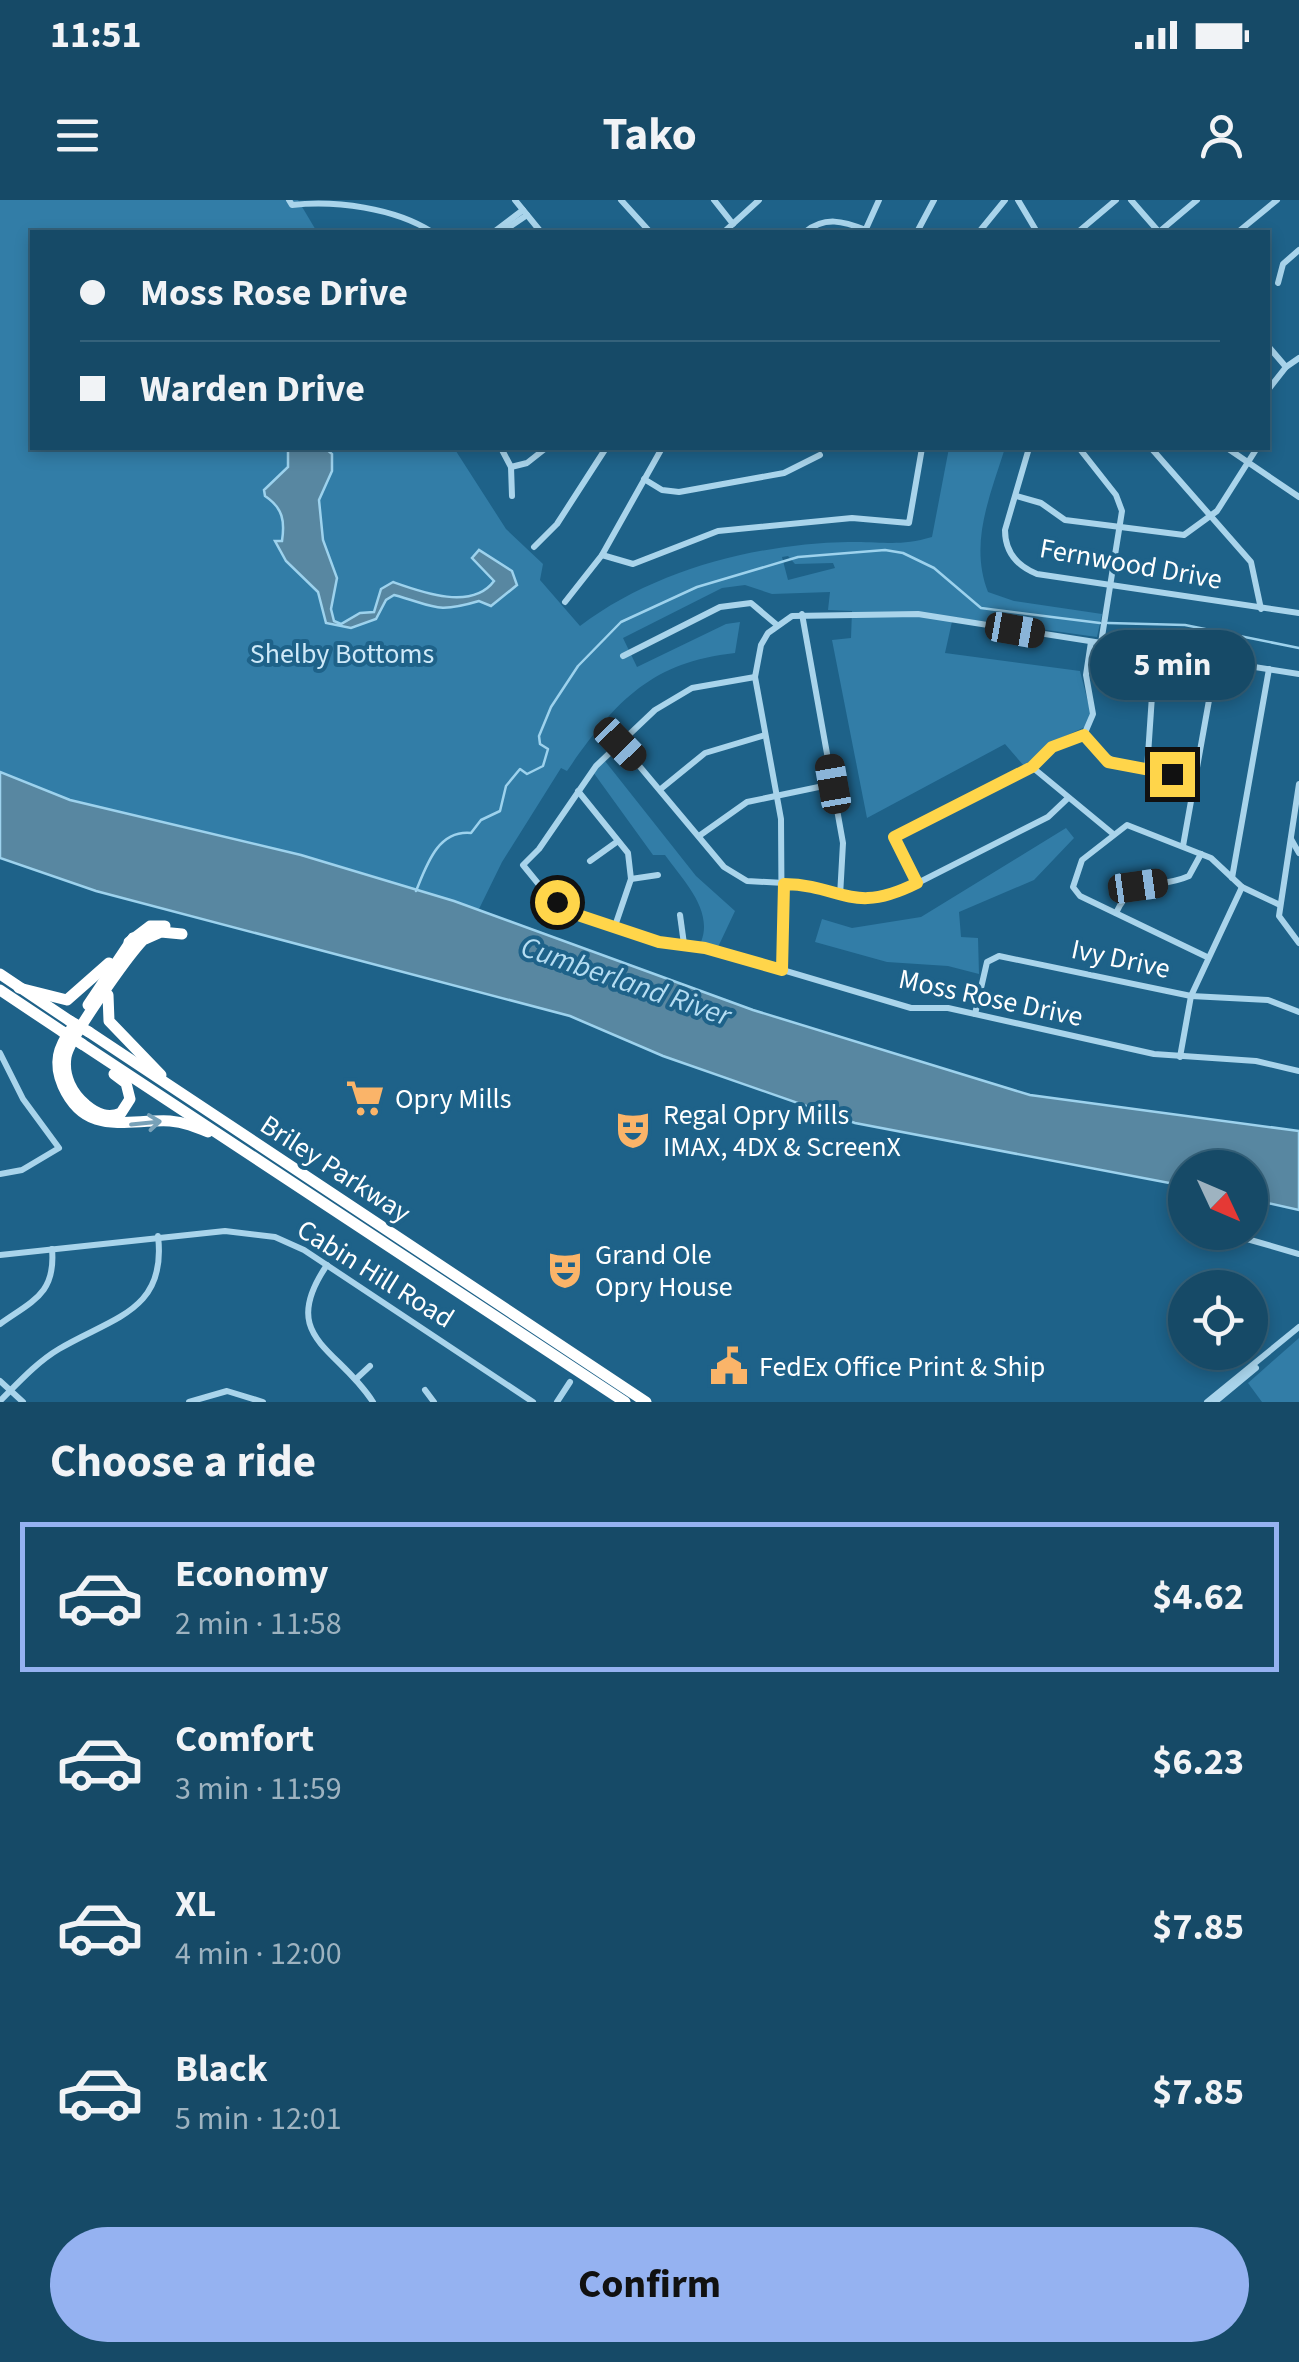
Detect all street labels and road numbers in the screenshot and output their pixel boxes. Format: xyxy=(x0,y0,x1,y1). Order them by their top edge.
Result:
street label: Fernwood Drive xyxy=(1036,528,1225,600)
street label: Ivy Drive xyxy=(1068,929,1174,989)
street label: Moss Rose Drive xyxy=(895,959,1087,1037)
street label: Briley Parkway xyxy=(252,1105,419,1233)
street label: Cabin Hill Road xyxy=(289,1210,462,1338)

